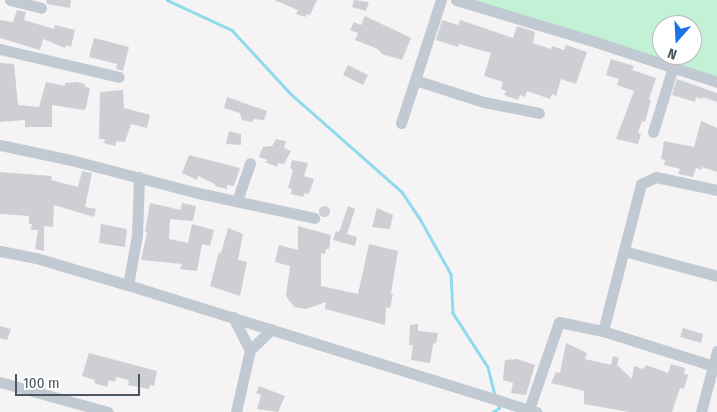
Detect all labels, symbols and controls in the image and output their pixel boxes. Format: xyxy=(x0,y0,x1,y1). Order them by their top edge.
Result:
north arrow xyxy=(652,15,702,65)
text: N xyxy=(666,44,679,63)
scale bar xyxy=(18,364,142,396)
text: 100 m xyxy=(23,374,60,392)

